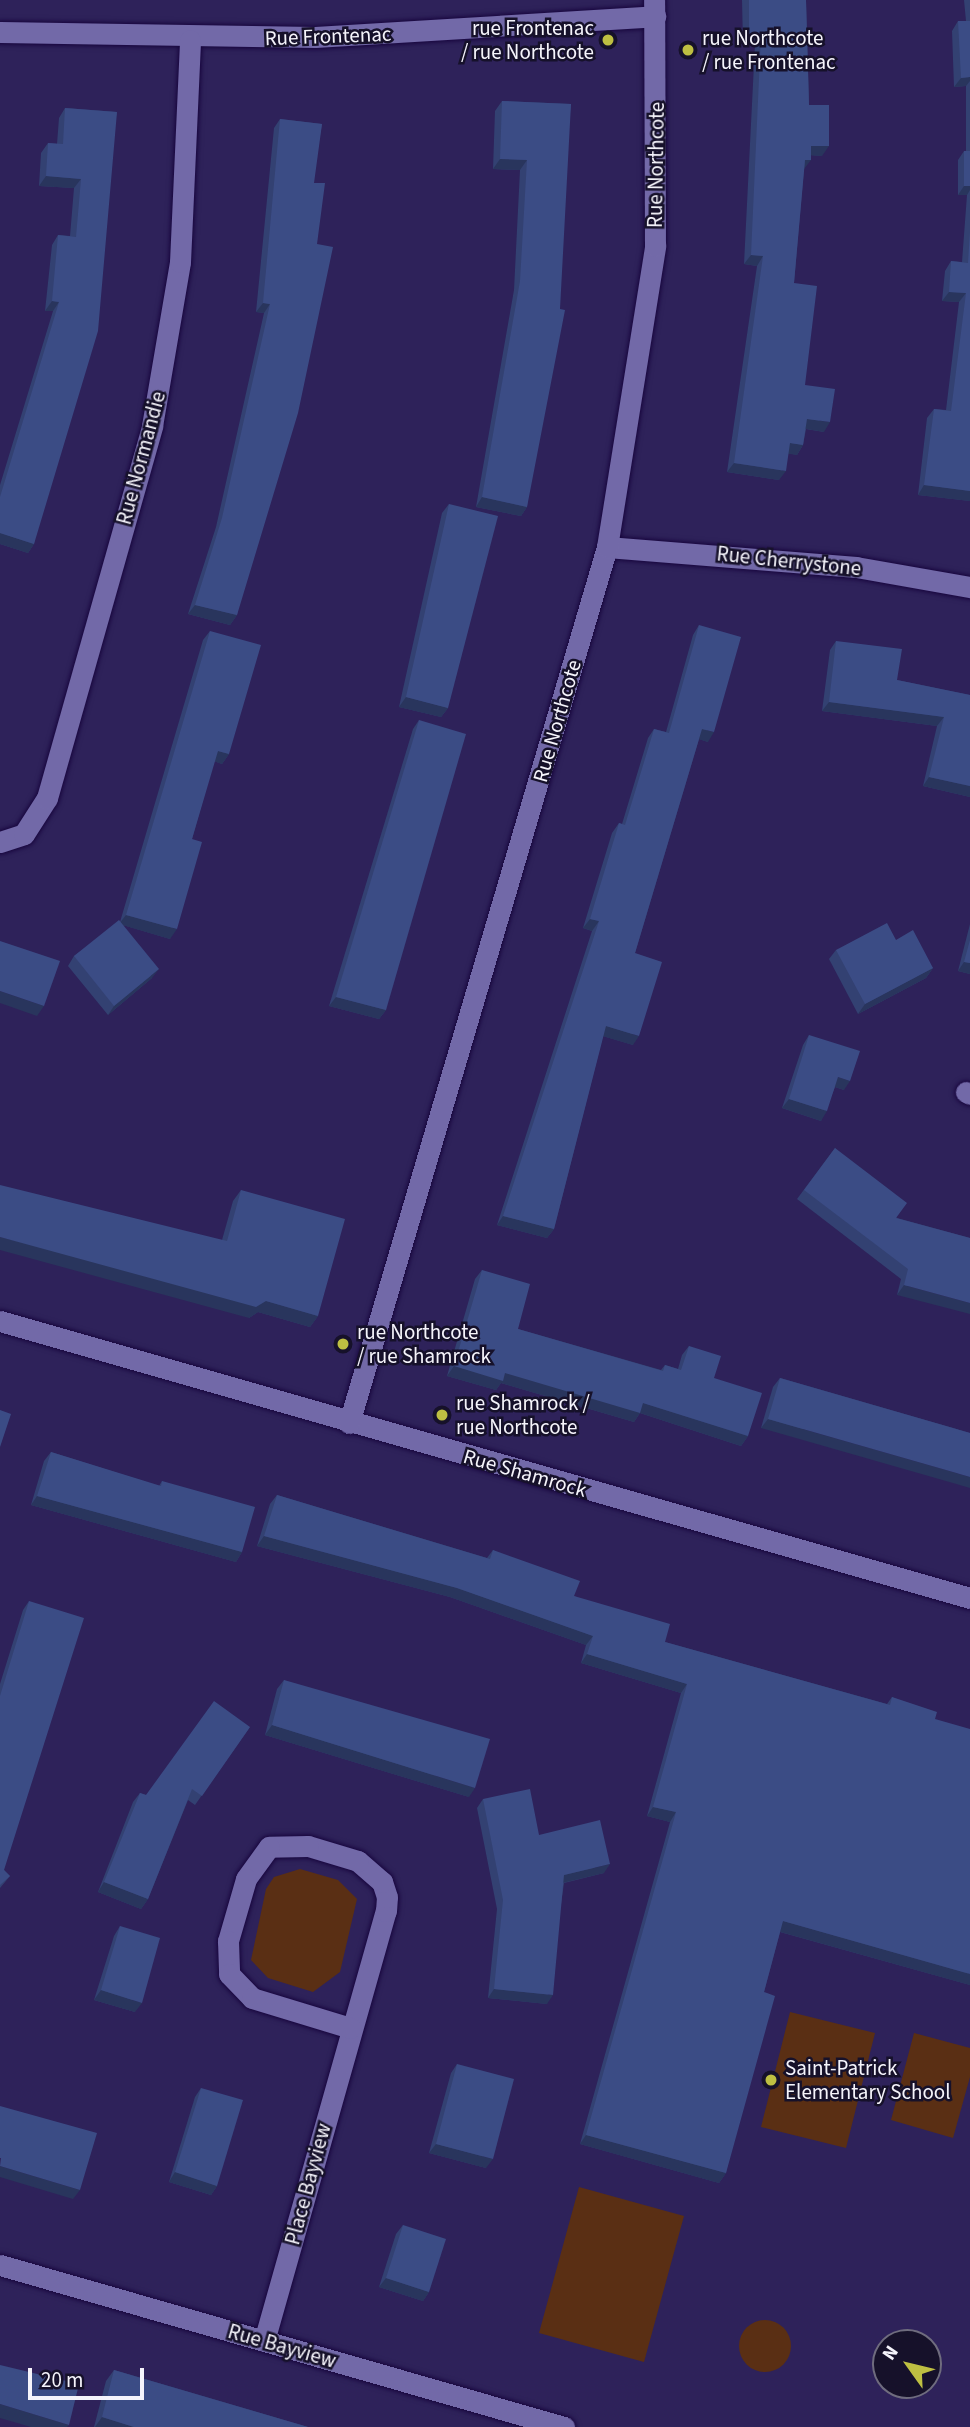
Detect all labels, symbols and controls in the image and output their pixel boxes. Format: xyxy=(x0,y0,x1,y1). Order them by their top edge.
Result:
place label: rue Frontenac / rue Northcote xyxy=(461,15,594,65)
street label: Rue Frontenac xyxy=(264,21,392,51)
place label: rue Northcote / rue Frontenac xyxy=(702,25,836,75)
marker: rue Frontenac / rue Northcote xyxy=(600,32,616,48)
marker: rue Northcote / rue Frontenac xyxy=(680,42,696,58)
street label: Rue Northcote xyxy=(642,102,670,228)
street label: Rue Normandie xyxy=(111,389,171,527)
street label: Rue Cherrystone xyxy=(715,541,863,581)
street label: Rue Northcote xyxy=(528,657,586,785)
place label: rue Northcote / rue Shamrock xyxy=(357,1319,491,1369)
marker: rue Northcote / rue Shamrock xyxy=(335,1336,351,1352)
place label: rue Shamrock / rue Northcote xyxy=(456,1390,590,1440)
marker: rue Shamrock / rue Northcote xyxy=(434,1407,450,1423)
street label: Rue Shamrock xyxy=(460,1443,590,1503)
place label: Saint-Patrick Elementary School xyxy=(785,2055,951,2105)
marker: Saint-Patrick Elementary School xyxy=(763,2072,779,2088)
street label: Place Bayview xyxy=(280,2120,336,2248)
street label: Rue Bayview xyxy=(225,2319,339,2373)
north arrow xyxy=(872,2329,942,2399)
text: N xyxy=(876,2340,906,2366)
scale bar xyxy=(32,2354,147,2398)
text: 20 m xyxy=(41,2365,83,2395)

